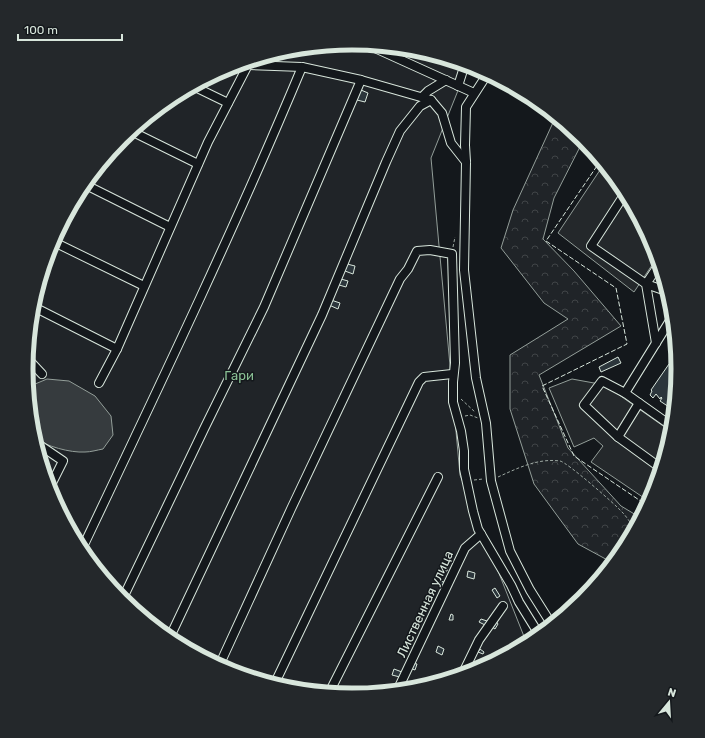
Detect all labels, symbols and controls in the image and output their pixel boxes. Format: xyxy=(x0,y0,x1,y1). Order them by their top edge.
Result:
scale bar xyxy=(18,16,122,42)
text: 100 m xyxy=(24,23,58,37)
park label: Гари xyxy=(224,368,254,383)
street label: Лиственная улица xyxy=(394,548,456,660)
north arrow xyxy=(649,682,689,722)
text: N xyxy=(666,686,678,700)

